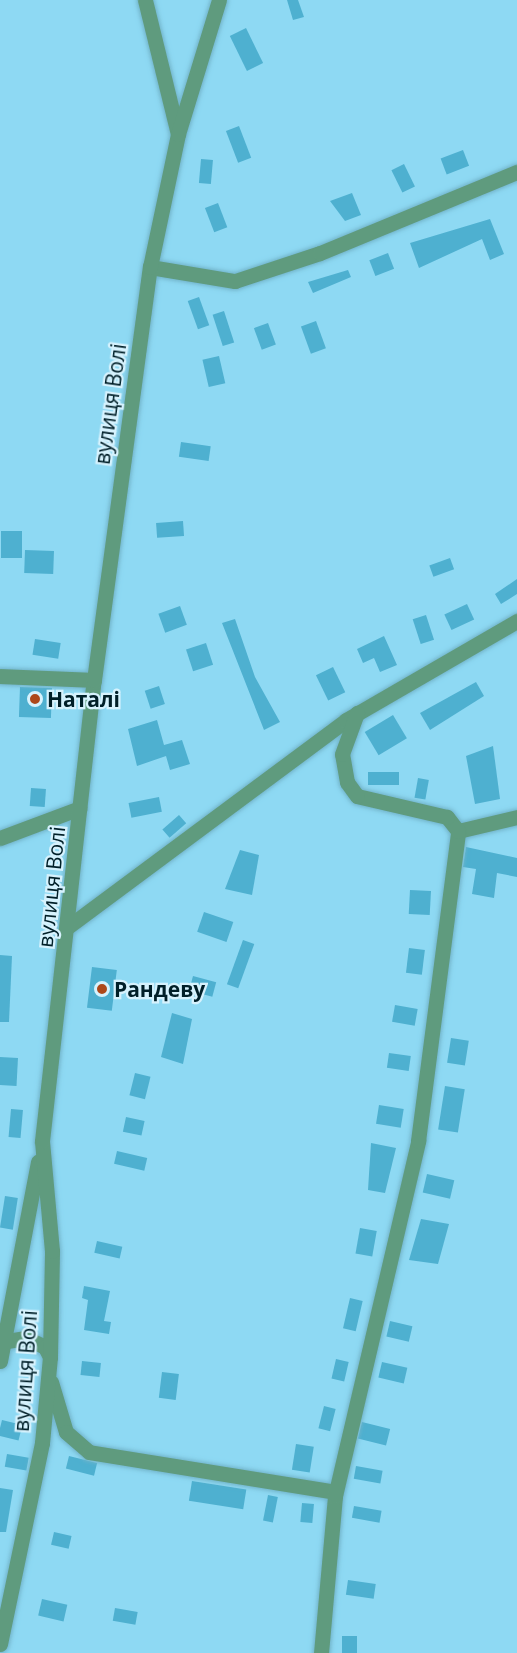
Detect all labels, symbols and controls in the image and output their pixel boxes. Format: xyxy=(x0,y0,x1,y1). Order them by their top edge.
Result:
street label: вулиця Волі xyxy=(89,342,131,466)
place label: Наталі xyxy=(47,686,120,712)
marker: Наталі xyxy=(28,692,42,706)
street label: вулиця Волі xyxy=(32,825,70,949)
place label: Рандеву xyxy=(114,976,205,1002)
marker: Рандеву xyxy=(95,982,109,996)
street label: вулиця Волі xyxy=(8,1309,42,1433)

